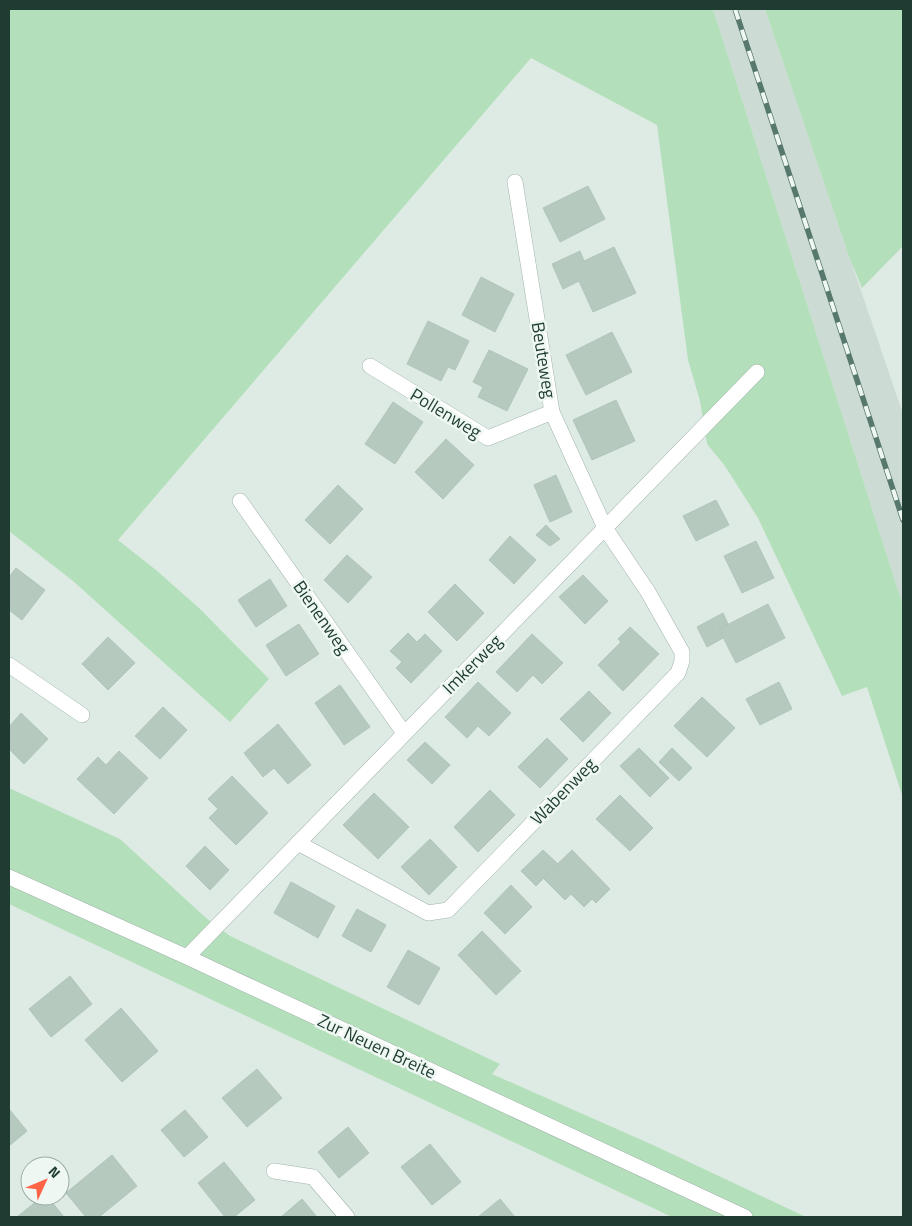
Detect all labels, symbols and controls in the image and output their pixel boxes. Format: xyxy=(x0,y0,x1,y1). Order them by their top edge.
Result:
street label: Beuteweg xyxy=(525,320,563,400)
street label: Pollenweg xyxy=(405,381,487,445)
street label: Bienenweg xyxy=(287,575,357,659)
street label: Imkerweg xyxy=(436,628,508,700)
street label: Wabenweg xyxy=(524,751,602,831)
street label: Zur Neuen Breite xyxy=(313,1007,441,1085)
north arrow xyxy=(20,1156,70,1206)
text: N xyxy=(44,1161,66,1182)

